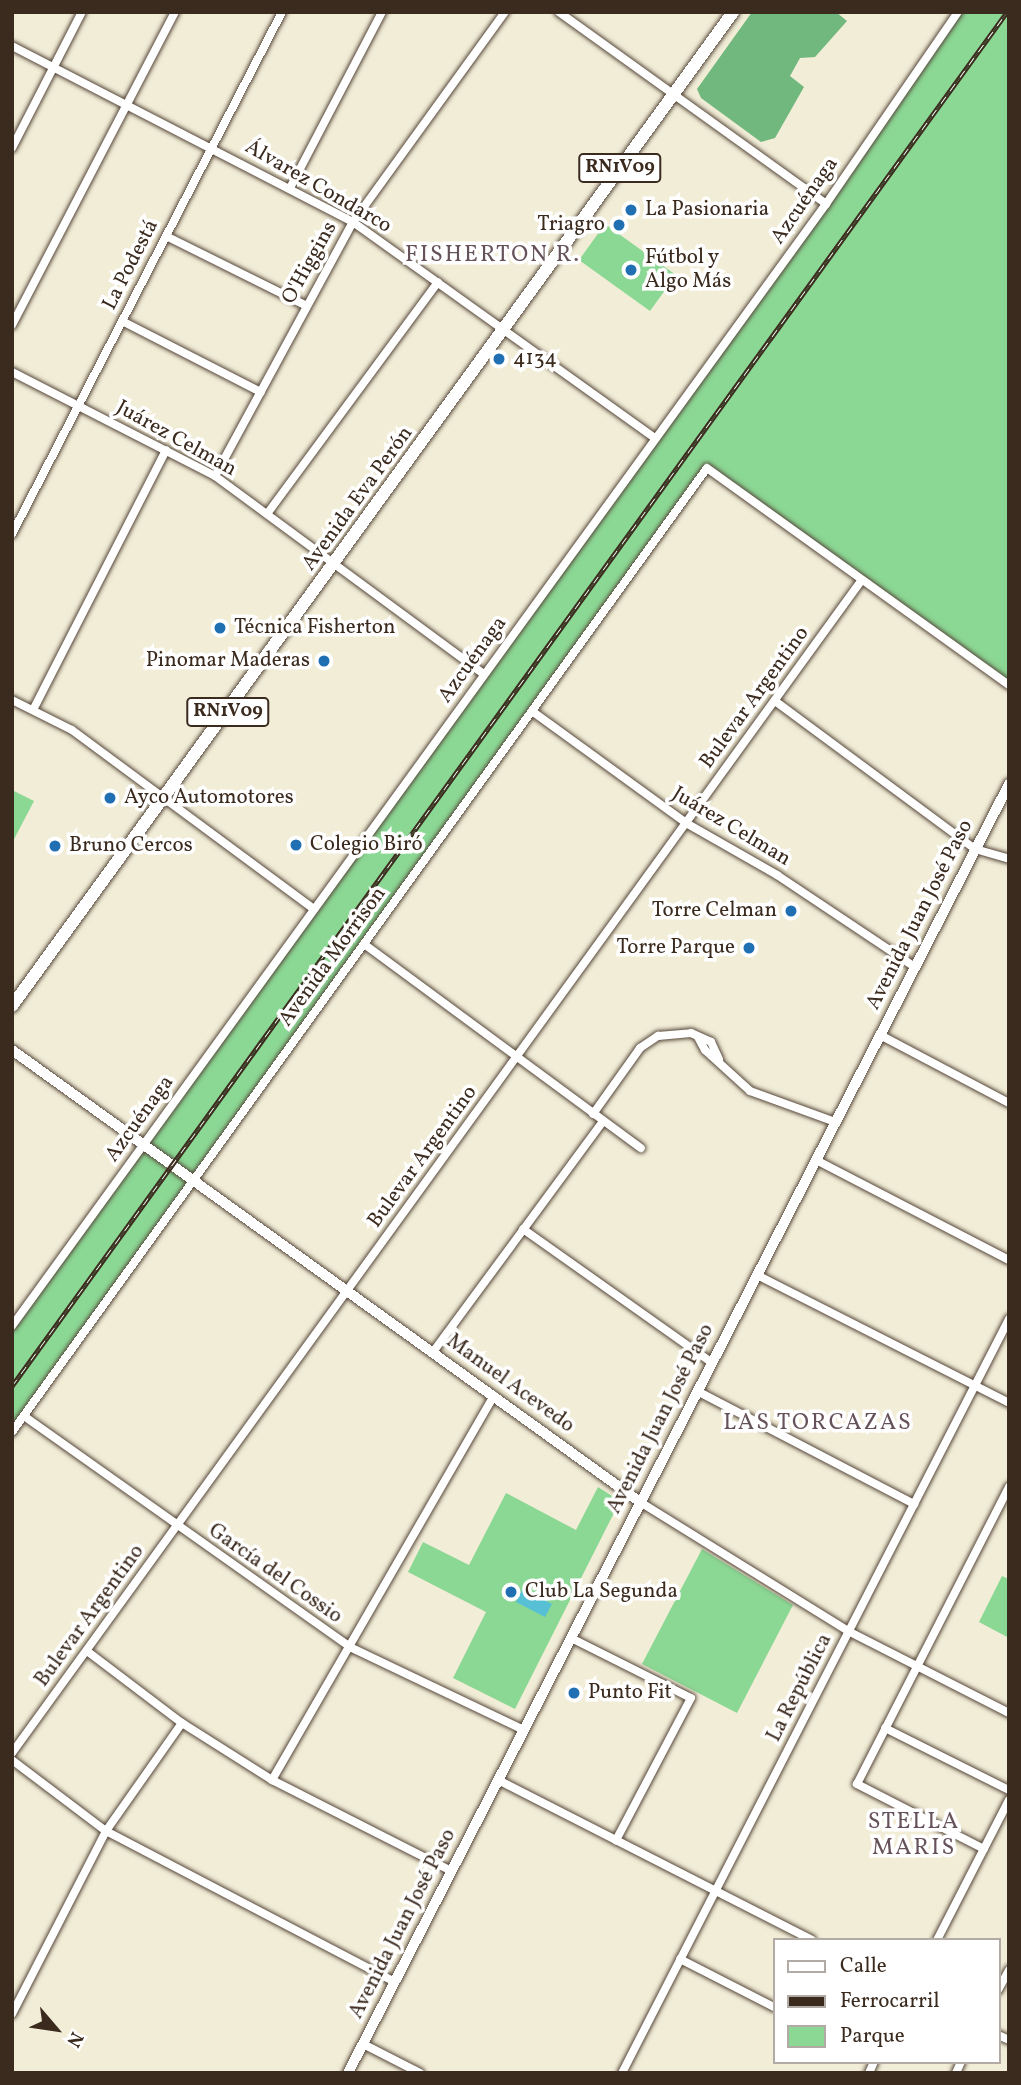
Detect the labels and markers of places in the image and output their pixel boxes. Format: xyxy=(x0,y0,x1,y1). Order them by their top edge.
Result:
place label: La Pasionaria xyxy=(645,197,769,223)
marker: La Pasionaria xyxy=(623,202,639,218)
place label: Triagro xyxy=(537,212,605,238)
marker: Triagro xyxy=(611,217,627,233)
place label: Fútbol y Algo Más xyxy=(645,245,731,295)
marker: Fútbol y Algo Más xyxy=(623,262,639,278)
place label: 4134 xyxy=(513,346,557,372)
marker: 4134 xyxy=(491,351,507,367)
place label: Técnica Fisherton xyxy=(234,615,395,641)
marker: Técnica Fisherton xyxy=(212,620,228,636)
place label: Pinomar Maderas xyxy=(146,648,310,674)
marker: Pinomar Maderas xyxy=(316,653,332,669)
place label: Ayco Automotores xyxy=(124,785,294,811)
marker: Ayco Automotores xyxy=(102,790,118,806)
place label: Colegio Biró xyxy=(310,832,423,858)
place label: Bruno Cercos xyxy=(69,833,193,859)
marker: Colegio Biró xyxy=(288,837,304,853)
marker: Bruno Cercos xyxy=(47,838,63,854)
place label: Torre Celman xyxy=(652,898,777,924)
marker: Torre Celman xyxy=(783,903,799,919)
place label: Torre Parque xyxy=(617,935,735,961)
marker: Torre Parque xyxy=(741,940,757,956)
place label: Club La Segunda xyxy=(525,1579,678,1605)
marker: Club La Segunda xyxy=(503,1584,519,1600)
place label: Punto Fit xyxy=(588,1680,672,1706)
marker: Punto Fit xyxy=(566,1685,582,1701)

